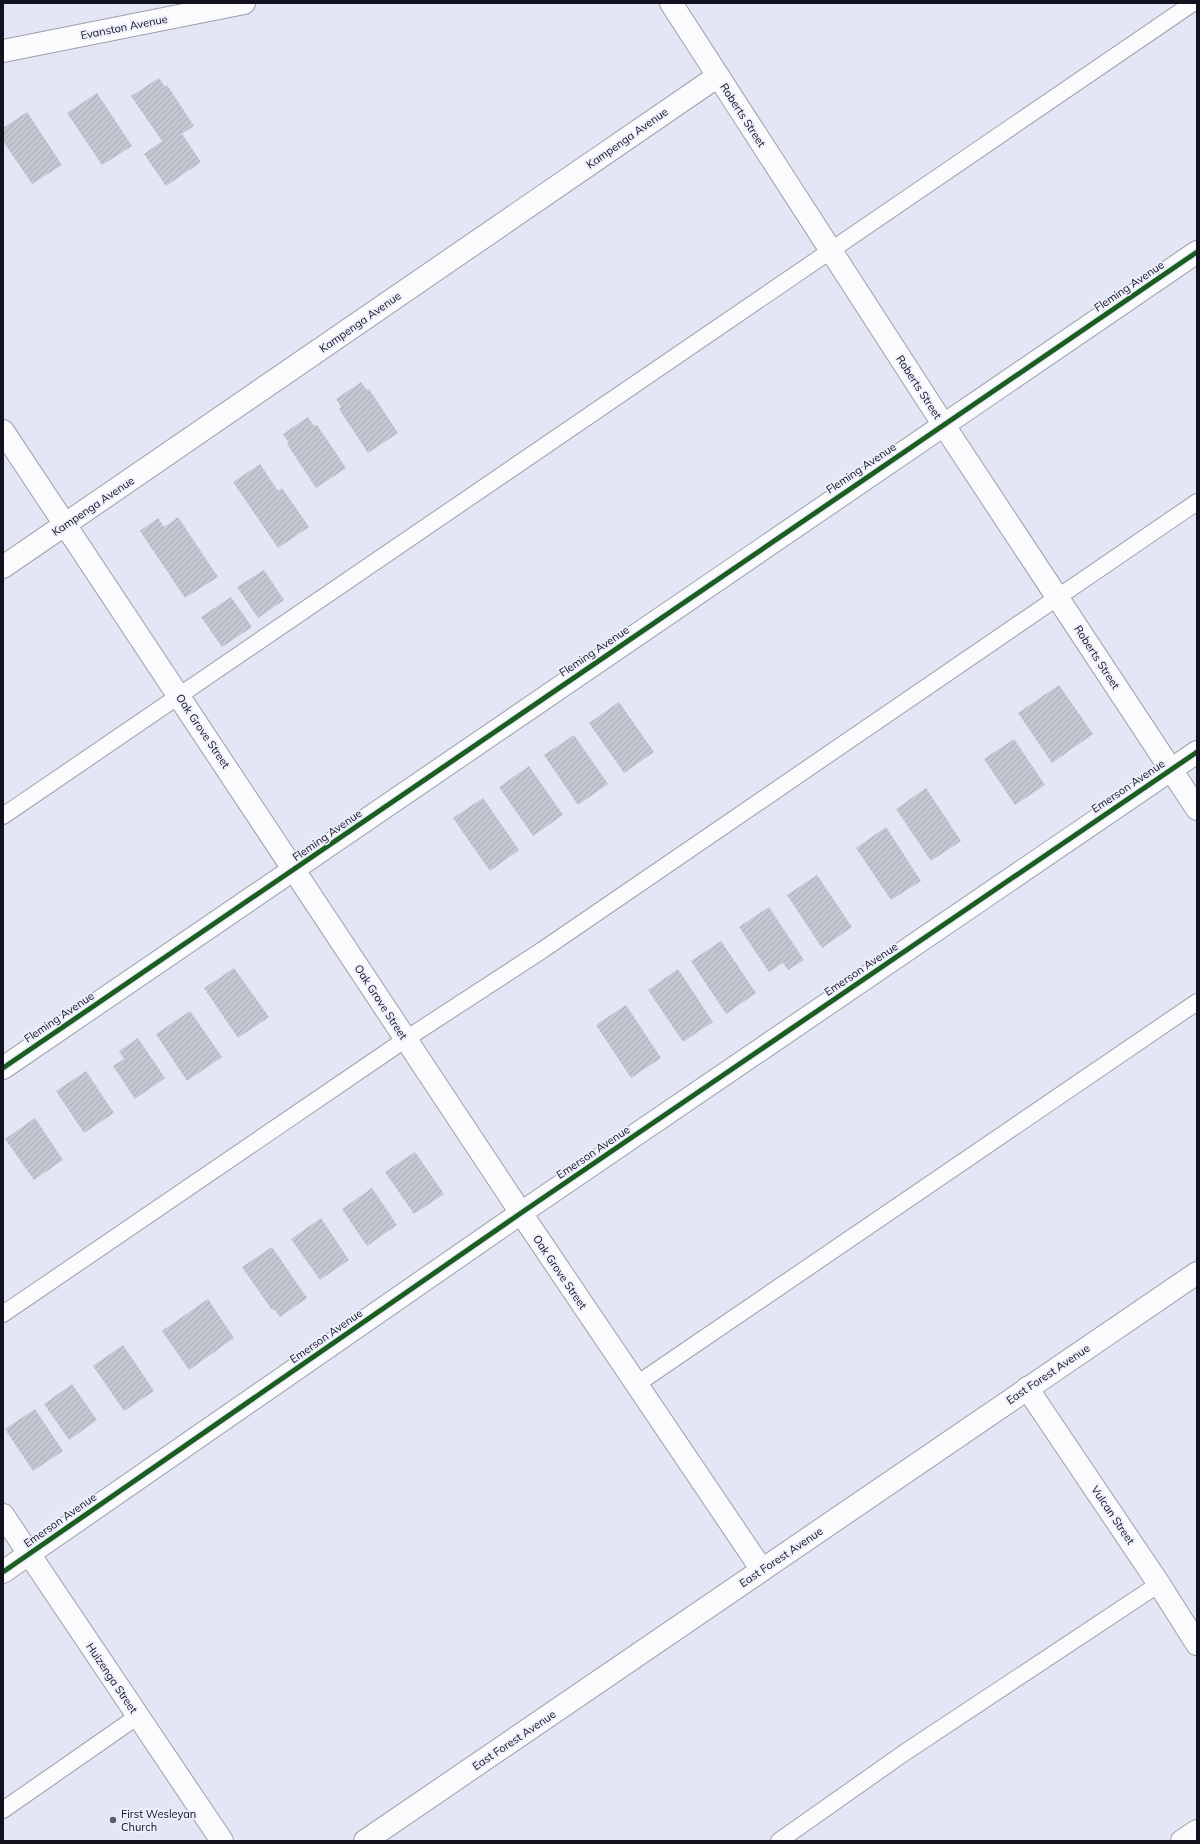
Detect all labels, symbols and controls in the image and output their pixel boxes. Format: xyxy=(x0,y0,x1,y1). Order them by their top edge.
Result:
street label: Evanston Avenue xyxy=(79,12,169,42)
street label: Roberts Street xyxy=(717,80,769,150)
street label: Kampenga Avenue xyxy=(583,105,671,171)
street label: Fleming Avenue xyxy=(1091,257,1167,315)
street label: Kampenga Avenue xyxy=(316,289,404,355)
street label: Roberts Street xyxy=(893,352,945,422)
street label: Fleming Avenue xyxy=(823,439,899,497)
street label: Kampenga Avenue xyxy=(49,473,137,539)
street label: Fleming Avenue xyxy=(556,622,632,680)
street label: Roberts Street xyxy=(1071,622,1123,692)
street label: Oak Grove Street xyxy=(173,691,233,771)
street label: Emerson Avenue xyxy=(1089,756,1167,816)
street label: Fleming Avenue xyxy=(290,806,364,864)
street label: Emerson Avenue xyxy=(822,939,900,999)
street label: Oak Grove Street xyxy=(351,962,411,1042)
street label: Fleming Avenue xyxy=(21,988,97,1046)
street label: Emerson Avenue xyxy=(554,1122,632,1182)
street label: Oak Grove Street xyxy=(530,1232,590,1312)
street label: Emerson Avenue xyxy=(287,1306,365,1366)
street label: East Forest Avenue xyxy=(1004,1341,1092,1407)
street label: Vulcan Street xyxy=(1088,1483,1138,1547)
street label: Emerson Avenue xyxy=(21,1490,99,1550)
street label: East Forest Avenue xyxy=(737,1524,825,1590)
street label: Huizenga Street xyxy=(83,1640,141,1716)
street label: East Forest Avenue xyxy=(470,1707,558,1773)
place label: First Wesleyan Church xyxy=(121,1807,196,1834)
marker: First Wesleyan Church xyxy=(108,1815,118,1825)

